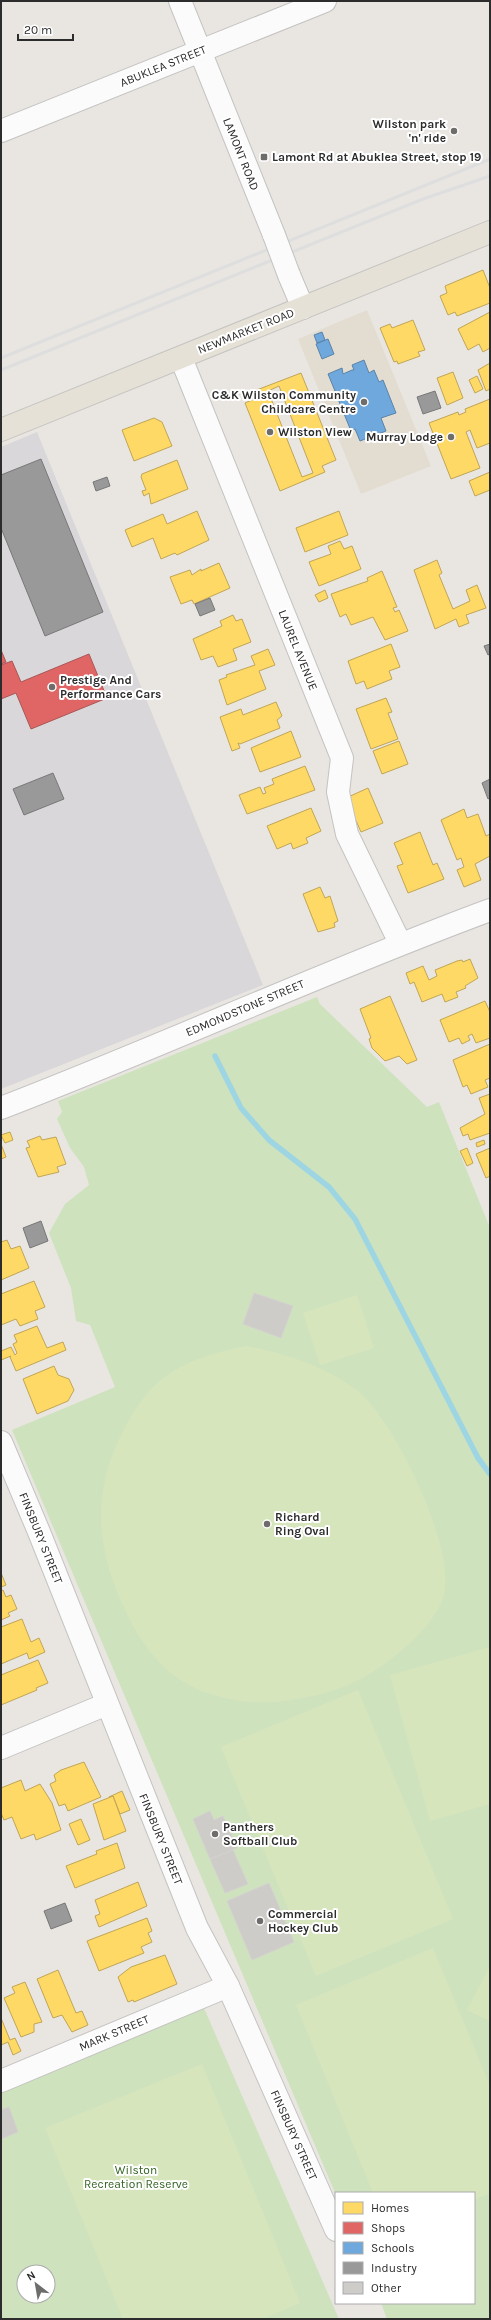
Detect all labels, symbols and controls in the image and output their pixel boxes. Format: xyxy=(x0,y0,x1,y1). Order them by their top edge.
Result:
scale bar xyxy=(18,16,73,42)
text: 20 m xyxy=(24,23,52,37)
street label: ABUKLEA STREET xyxy=(118,42,208,90)
street label: LAMONT ROAD xyxy=(220,116,262,193)
place label: Wilston park 'n' ride xyxy=(373,117,446,145)
marker: Wilston park 'n' ride xyxy=(449,126,459,136)
place label: Lamont Rd at Abuklea Street, stop 19 xyxy=(272,150,481,164)
marker: Lamont Rd at Abuklea Street, stop 19 xyxy=(259,152,269,162)
street label: NEWMARKET ROAD xyxy=(196,305,296,357)
place label: C&K Wilston Community Childcare Centre xyxy=(212,388,356,416)
marker: C&K Wilston Community Childcare Centre xyxy=(359,397,369,407)
place label: Wilston View xyxy=(278,425,352,439)
marker: Wilston View xyxy=(265,427,275,437)
place label: Murray Lodge xyxy=(366,430,443,444)
marker: Murray Lodge xyxy=(446,432,456,442)
street label: LAUREL AVENUE xyxy=(275,608,321,692)
place label: Prestige And Performance Cars xyxy=(60,673,161,701)
marker: Prestige And Performance Cars xyxy=(47,682,57,692)
street label: EDMONDSTONE STREET xyxy=(184,977,306,1039)
street label: FINSBURY STREET xyxy=(16,1490,66,1586)
place label: Richard Ring Oval xyxy=(275,1510,329,1538)
marker: Richard Ring Oval xyxy=(262,1519,272,1529)
street label: FINSBURY STREET xyxy=(136,1791,186,1887)
place label: Panthers Softball Club xyxy=(223,1820,297,1848)
marker: Panthers Softball Club xyxy=(210,1829,220,1839)
place label: Commercial Hockey Club xyxy=(268,1907,338,1935)
marker: Commercial Hockey Club xyxy=(255,1916,265,1926)
street label: MARK STREET xyxy=(77,2012,151,2054)
street label: FINSBURY STREET xyxy=(268,2088,320,2182)
park label: Wilston Recreation Reserve xyxy=(84,2163,188,2191)
legend xyxy=(335,2192,475,2304)
text: Homes xyxy=(371,2201,409,2215)
text: Shops xyxy=(371,2221,405,2235)
text: Schools xyxy=(371,2241,414,2255)
text: Industry xyxy=(371,2261,417,2275)
north arrow xyxy=(16,2264,56,2304)
text: N xyxy=(24,2268,38,2283)
text: Other xyxy=(371,2281,402,2295)

